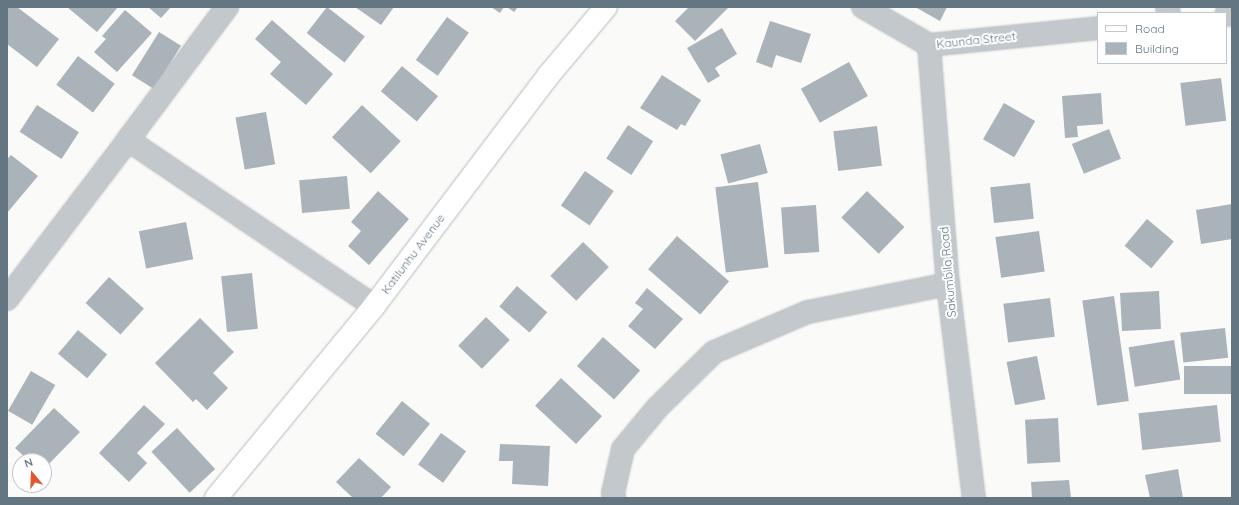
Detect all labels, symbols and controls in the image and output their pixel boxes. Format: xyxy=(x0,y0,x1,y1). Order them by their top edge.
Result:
legend xyxy=(1097,12,1227,64)
text: Road xyxy=(1135,21,1165,36)
street label: Kaunda Street xyxy=(936,29,1016,51)
text: Building xyxy=(1135,41,1179,56)
street label: Katilunhu Avenue xyxy=(378,211,448,297)
street label: Sakumbila Road xyxy=(937,226,959,318)
north arrow xyxy=(12,453,52,493)
text: N xyxy=(22,455,35,471)

